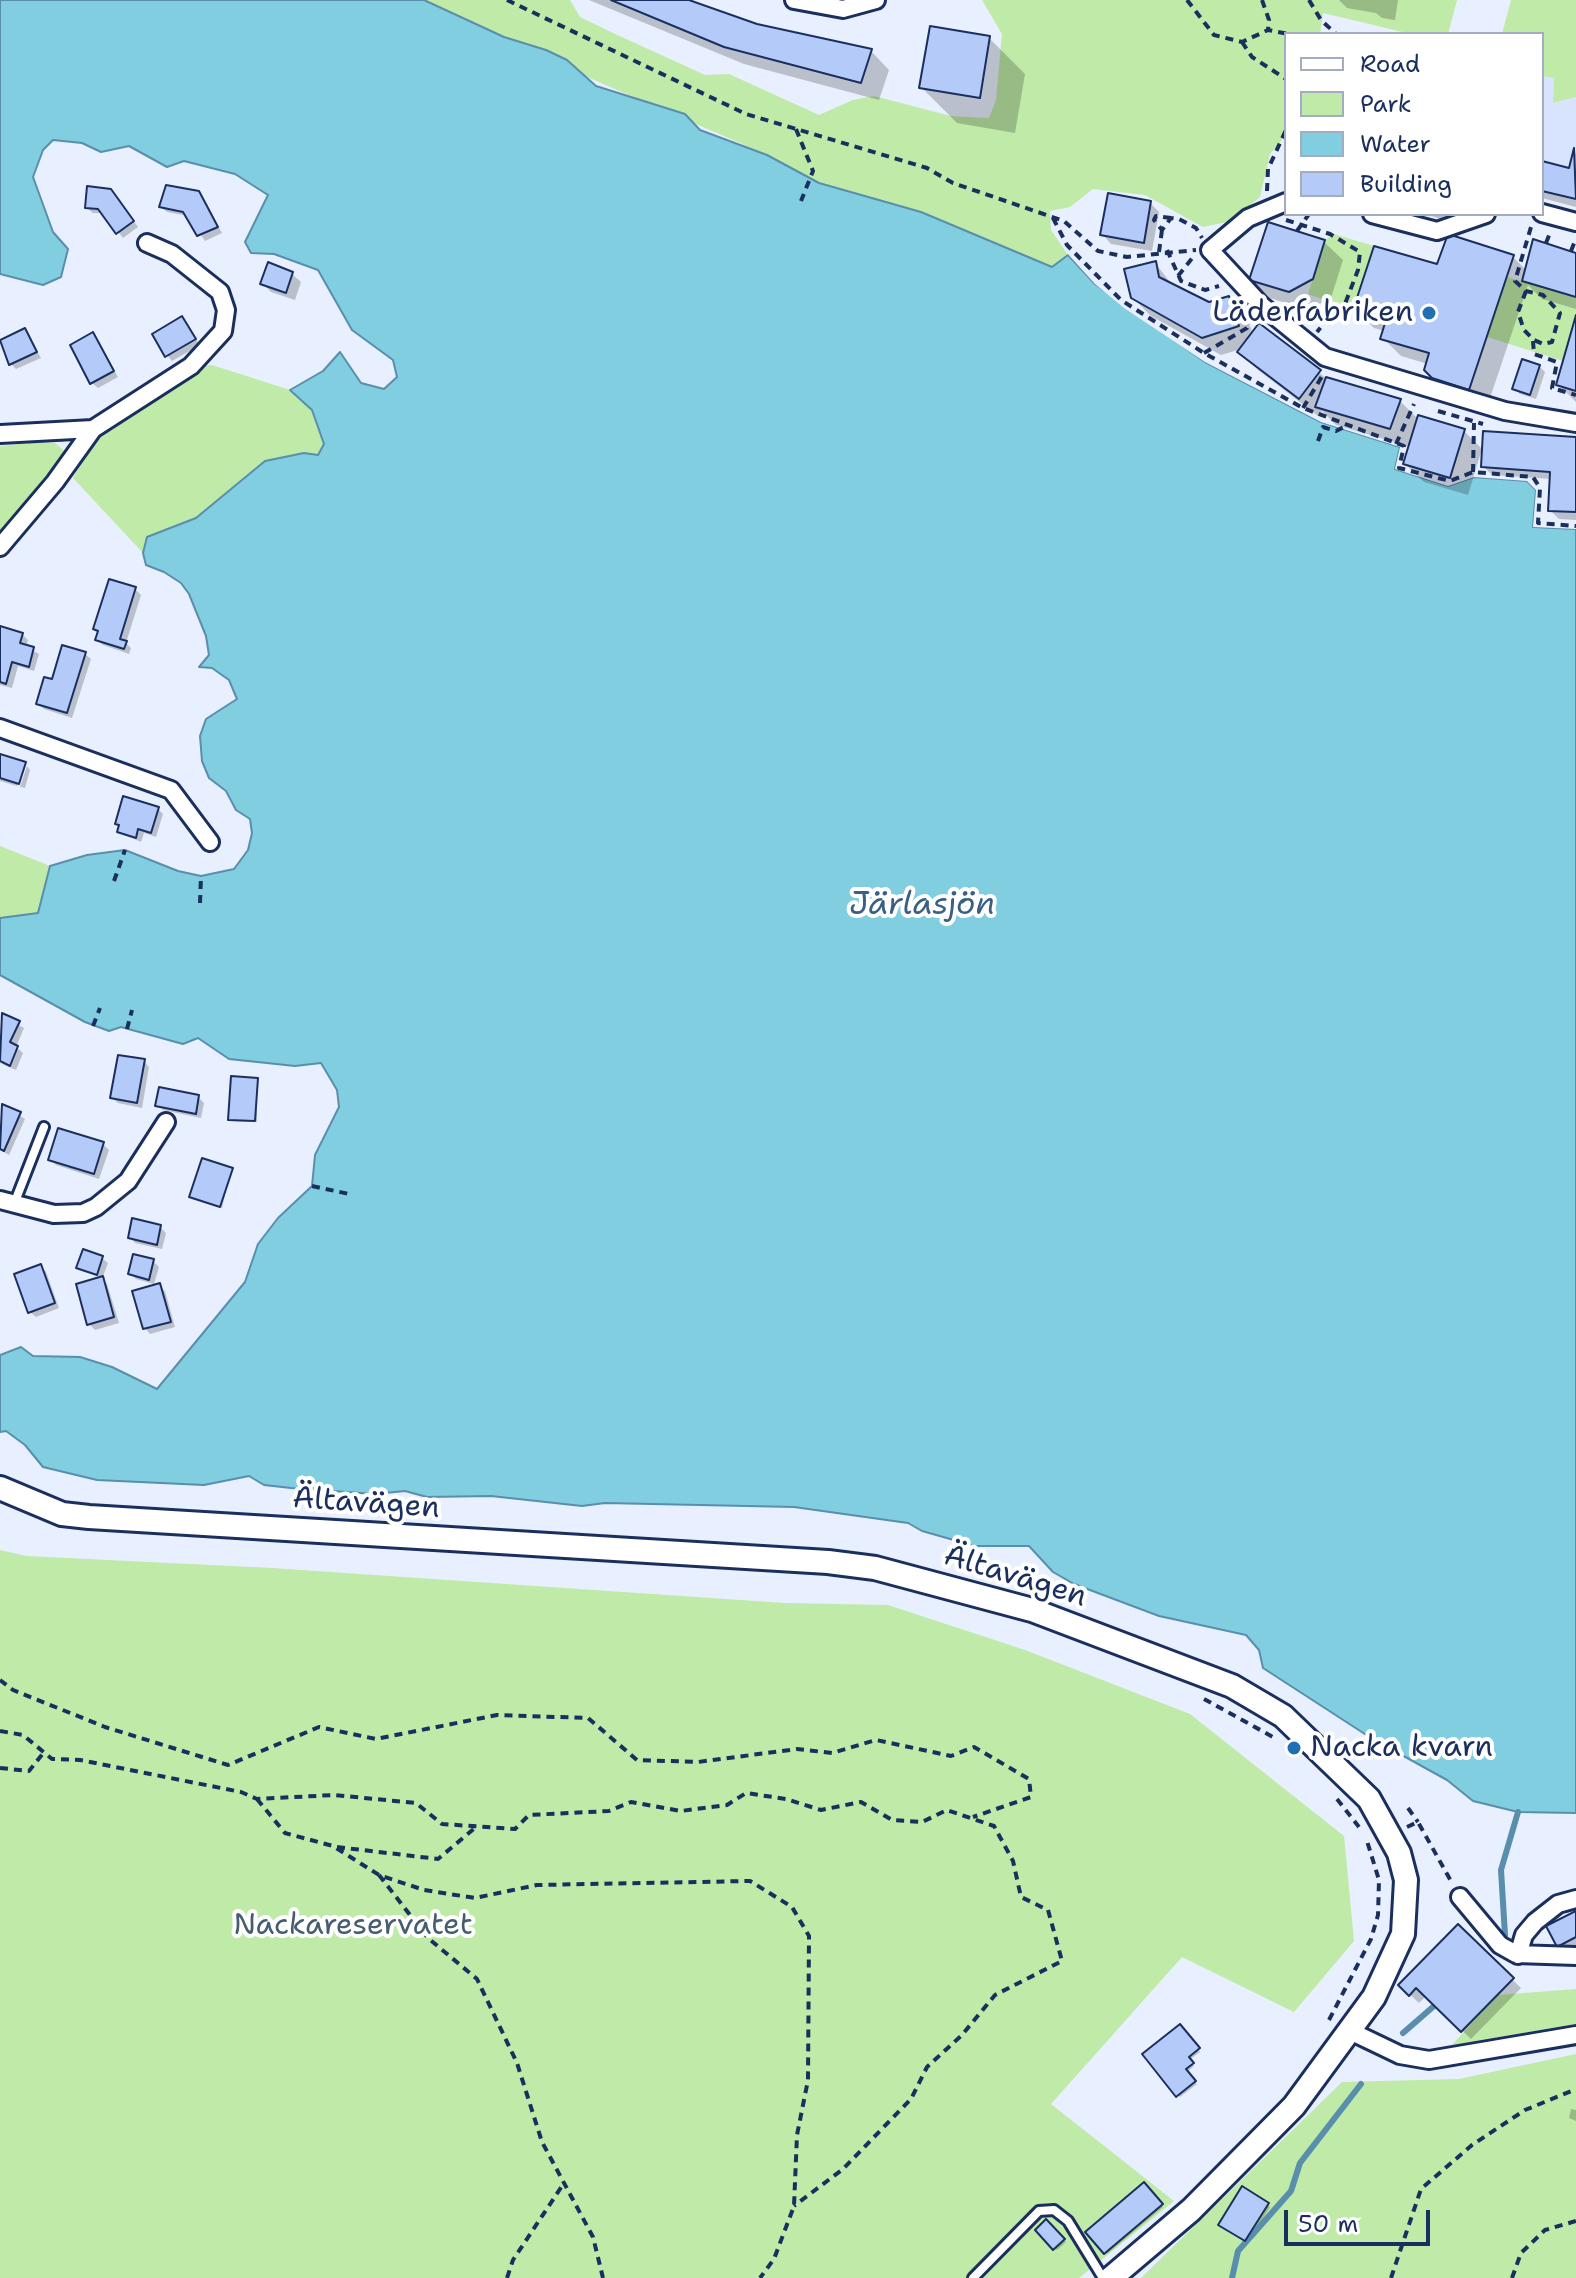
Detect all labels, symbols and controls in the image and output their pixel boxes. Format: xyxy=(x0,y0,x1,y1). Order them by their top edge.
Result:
legend xyxy=(1284,32,1544,216)
text: Road xyxy=(1360,48,1420,80)
text: Park xyxy=(1360,88,1412,120)
text: Water xyxy=(1360,128,1431,160)
text: Building xyxy=(1360,168,1452,200)
place label: Läderfabriken xyxy=(1212,295,1413,331)
marker: Läderfabriken xyxy=(1420,304,1438,322)
water label: Järlasjön xyxy=(849,887,995,925)
street label: Ältavägen xyxy=(291,1481,441,1527)
street label: Ältavägen xyxy=(939,1538,1091,1616)
place label: Nacka kvarn xyxy=(1310,1730,1493,1766)
marker: Nacka kvarn xyxy=(1285,1739,1303,1757)
park label: Nackareservatet xyxy=(233,1908,473,1944)
scale bar xyxy=(1288,2194,1434,2244)
text: 50 m xyxy=(1298,2208,1358,2240)

